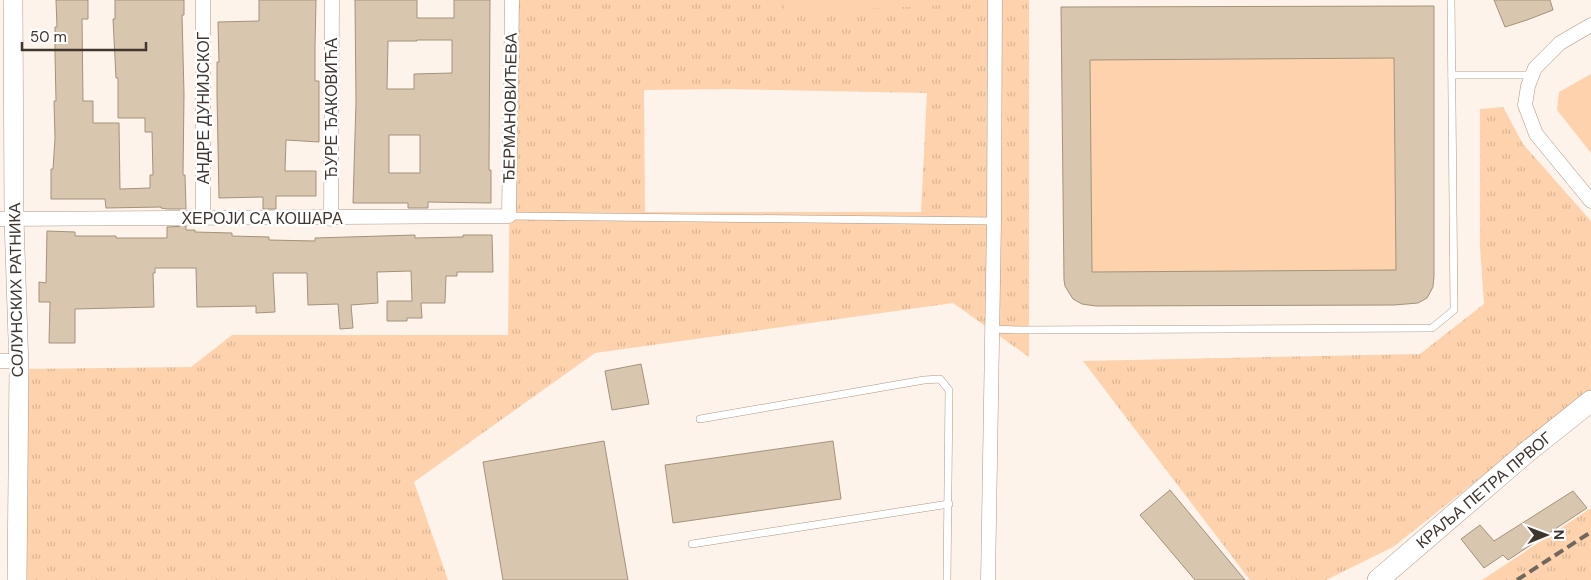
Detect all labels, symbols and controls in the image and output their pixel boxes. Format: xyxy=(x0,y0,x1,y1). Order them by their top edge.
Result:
scale bar xyxy=(22,20,146,52)
text: 50 m xyxy=(30,27,67,47)
street label: АНДРЕ ДУНИЈСКОГ xyxy=(193,31,214,184)
street label: ЂЕРМАНОВИЋЕВА xyxy=(498,32,522,183)
street label: ЂУРЕ ЂАКОВИЋА xyxy=(321,38,342,180)
street label: СОЛУНСКИХ РАТНИКА xyxy=(4,202,28,378)
street label: ХЕРОЈИ СА КОШАРА xyxy=(181,208,343,229)
street label: КРАЉА ПЕТРА ПРВОГ xyxy=(1412,427,1557,553)
north arrow xyxy=(1521,510,1571,560)
text: N xyxy=(1550,530,1568,540)

